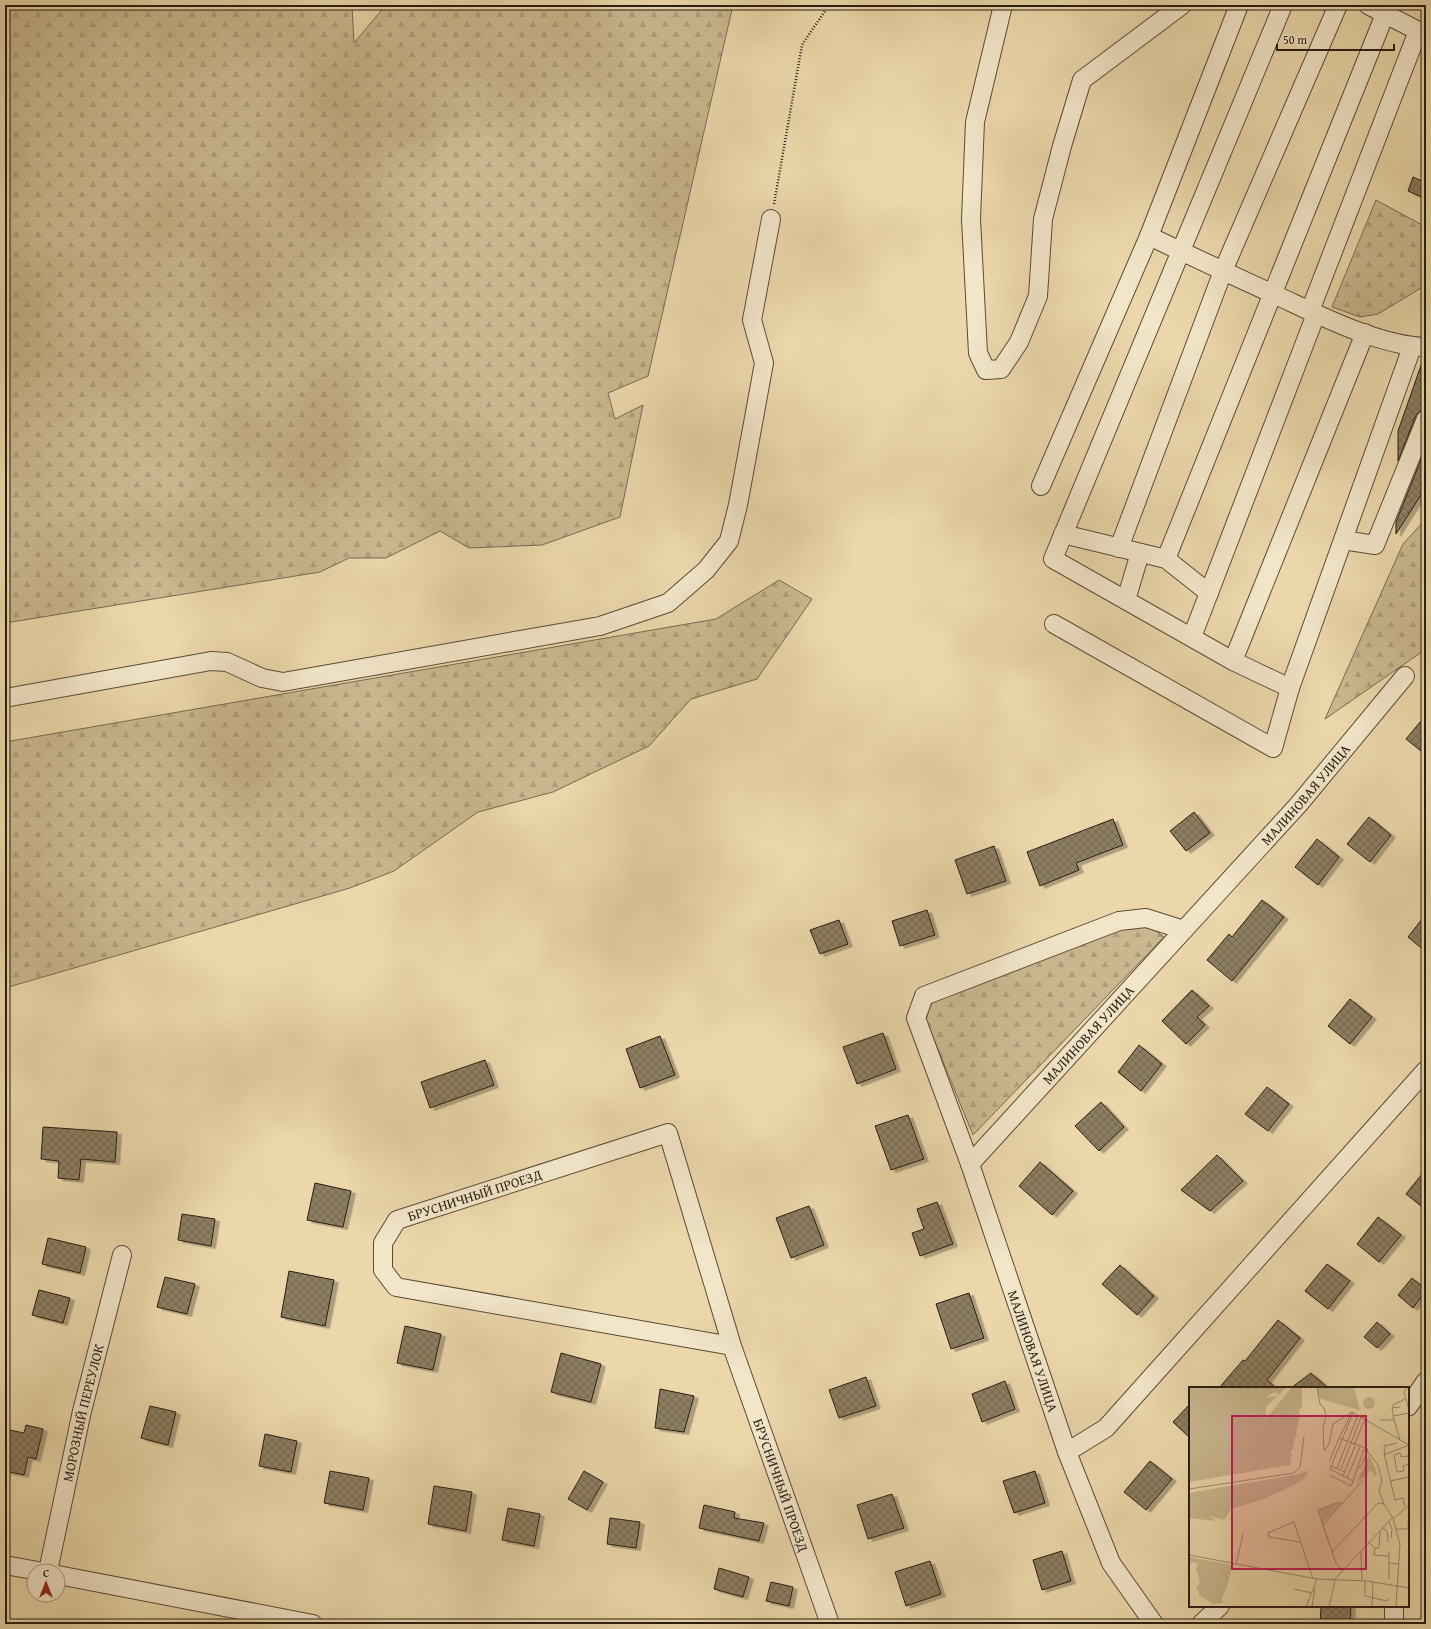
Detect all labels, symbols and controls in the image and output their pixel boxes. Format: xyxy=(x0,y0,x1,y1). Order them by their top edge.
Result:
scale bar xyxy=(1277,26,1394,52)
text: 50 m xyxy=(1283,31,1307,48)
street label: МАЛИНОВАЯ УЛИЦА xyxy=(1256,739,1355,850)
street label: МАЛИНОВАЯ УЛИЦА xyxy=(1038,980,1139,1089)
street label: БРУСНИЧНЫЙ ПРОЕЗД xyxy=(405,1164,544,1226)
street label: МАЛИНОВАЯ УЛИЦА xyxy=(1003,1287,1063,1415)
street label: МОРОЗНЫЙ ПЕРЕУЛОК xyxy=(57,1341,109,1483)
inset map xyxy=(1189,1387,1409,1607)
street label: БРУСНИЧНЫЙ ПРОЕЗД xyxy=(748,1416,814,1554)
north arrow xyxy=(26,1563,66,1603)
text: С xyxy=(43,1565,49,1581)

